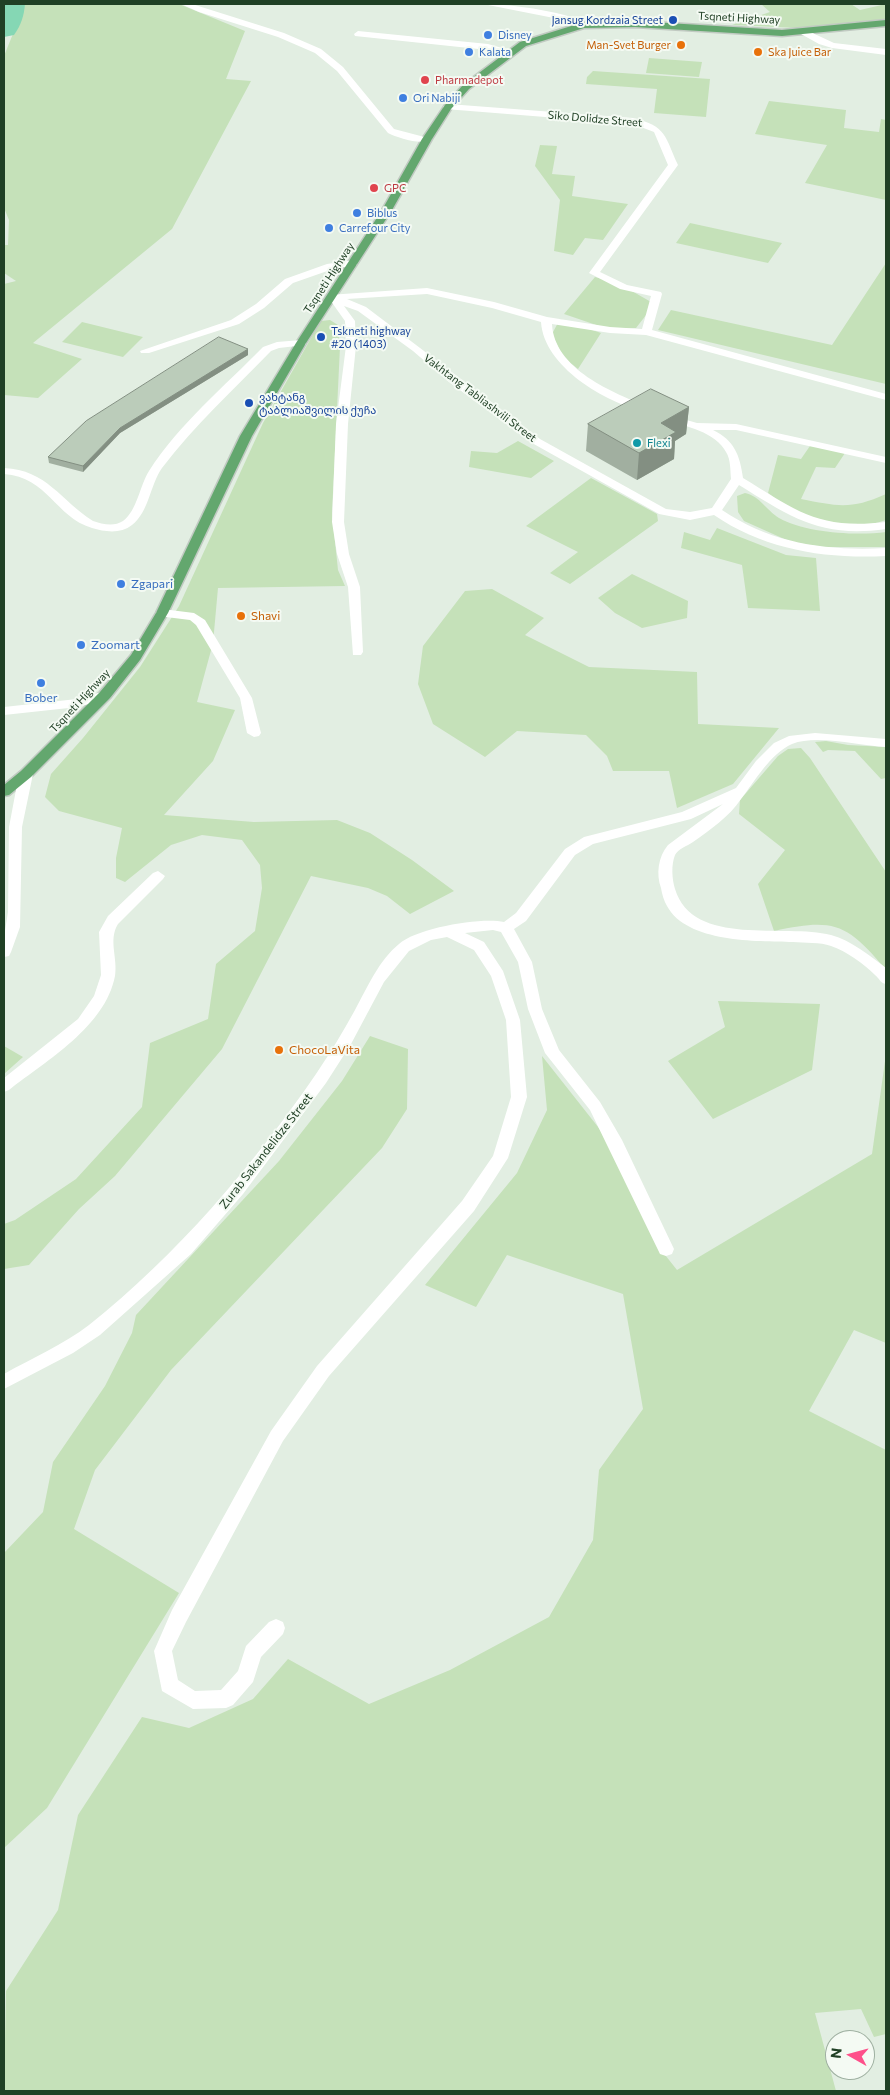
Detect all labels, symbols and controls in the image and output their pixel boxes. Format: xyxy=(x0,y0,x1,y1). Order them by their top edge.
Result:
street label: Tsqneti Highway xyxy=(698,9,780,27)
place label: Jansug Kordzaia Street xyxy=(551,13,663,27)
marker: Jansug Kordzaia Street xyxy=(667,14,679,26)
place label: Disney xyxy=(498,28,532,42)
marker: Disney xyxy=(482,29,494,41)
place label: Man-Svet Burger xyxy=(586,38,671,52)
marker: Man-Svet Burger xyxy=(675,39,687,51)
place label: Kalata xyxy=(479,45,511,59)
place label: Ska Juice Bar xyxy=(768,45,831,59)
marker: Kalata xyxy=(463,46,475,58)
marker: Ska Juice Bar xyxy=(752,46,764,58)
place label: Pharmadepot xyxy=(435,73,503,87)
marker: Pharmadepot xyxy=(419,74,431,86)
place label: Ori Nabiji xyxy=(413,91,460,105)
marker: Ori Nabiji xyxy=(397,92,409,104)
street label: Siko Dolidze Street xyxy=(547,108,643,130)
place label: GPC xyxy=(384,181,407,195)
marker: GPC xyxy=(368,182,380,194)
place label: Biblus xyxy=(367,206,397,220)
marker: Biblus xyxy=(351,207,363,219)
place label: Carrefour City xyxy=(339,221,410,235)
marker: Carrefour City xyxy=(323,222,335,234)
street label: Tsqneti Highway xyxy=(301,240,357,316)
place label: Tskneti highway #20 (1403) xyxy=(331,324,411,350)
marker: Tskneti highway #20 (1403) xyxy=(315,331,327,343)
street label: Vakhtang Tabliashvili Street xyxy=(421,351,539,445)
place label: ვახტანგ ტაბლიაშვილის ქუჩა xyxy=(259,390,376,416)
marker: ვახტანგ ტაბლიაშვილის ქუჩა xyxy=(243,397,255,409)
place label: Flexi xyxy=(647,436,671,450)
marker: Flexi xyxy=(631,437,643,449)
place label: Zgapari xyxy=(131,577,173,591)
marker: Zgapari xyxy=(115,578,127,590)
place label: Shavi xyxy=(251,609,280,623)
marker: Shavi xyxy=(235,610,247,622)
place label: Zoomart xyxy=(91,638,140,652)
marker: Zoomart xyxy=(75,639,87,651)
street label: Tsqneti Highway xyxy=(47,666,113,736)
marker: Bober xyxy=(35,677,47,689)
place label: Bober xyxy=(24,691,58,705)
place label: ChocoLaVita xyxy=(289,1043,360,1057)
marker: ChocoLaVita xyxy=(273,1044,285,1056)
street label: Zurab Sakandelidze Street xyxy=(216,1090,316,1212)
north arrow xyxy=(825,2030,875,2080)
text: N xyxy=(827,2047,845,2059)

